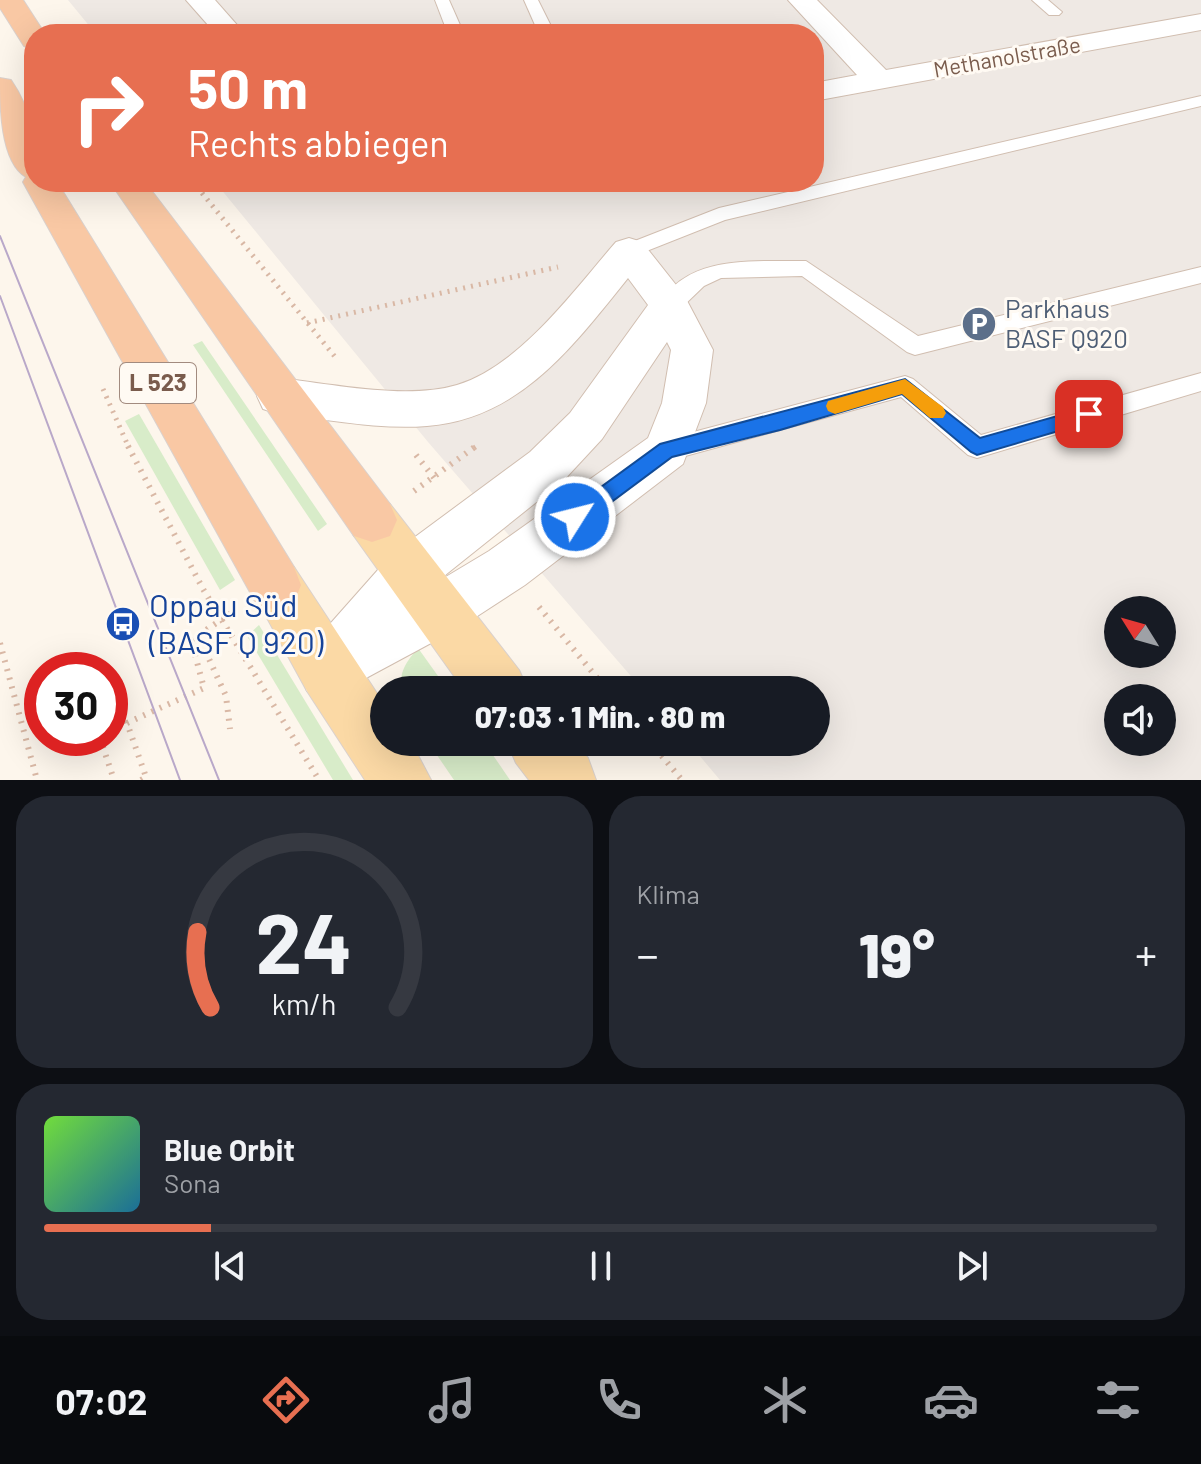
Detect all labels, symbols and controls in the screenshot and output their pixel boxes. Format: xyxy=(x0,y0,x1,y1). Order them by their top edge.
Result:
street label: Methanolstraße xyxy=(931,30,1082,82)
text: 50 m xyxy=(188,53,308,120)
icon: right xyxy=(56,56,160,160)
text: Rechts abbiegen xyxy=(188,121,449,164)
place label: Parkhaus BASF Q920 xyxy=(1005,292,1128,353)
parking icon: Parkhaus BASF Q920 xyxy=(960,305,998,343)
road number: L 523 xyxy=(120,363,196,403)
pin xyxy=(1055,380,1123,448)
icon: arrive xyxy=(1067,392,1111,436)
position arrow xyxy=(533,475,617,559)
place label: Oppau Süd (BASF Q 920) xyxy=(148,585,324,660)
north arrow xyxy=(1104,596,1176,668)
map controls xyxy=(1104,596,1176,756)
bus stop icon: Oppau Süd (BASF Q 920) xyxy=(104,605,142,643)
speed limit sign: 30 xyxy=(24,652,128,756)
button: sound xyxy=(1104,684,1176,756)
text: 07:03 · 1 Min. · 80 m xyxy=(475,698,725,734)
text: Klima xyxy=(637,878,700,909)
text: 24 xyxy=(256,891,353,991)
text: 19° xyxy=(859,918,935,990)
text: − xyxy=(637,927,659,980)
text: + xyxy=(1135,927,1157,980)
text: km/h xyxy=(272,986,337,1021)
text: Blue Orbit xyxy=(164,1131,295,1167)
text: Sona xyxy=(164,1167,221,1198)
icon: previous xyxy=(208,1244,252,1288)
icon: pause xyxy=(579,1244,623,1288)
icon: next xyxy=(950,1244,994,1288)
icon: directions xyxy=(258,1372,314,1428)
icon: music xyxy=(424,1372,480,1428)
icon: phone xyxy=(591,1372,647,1428)
icon: climate xyxy=(757,1372,813,1428)
icon: car xyxy=(923,1372,979,1428)
icon: filters xyxy=(1090,1372,1146,1428)
text: 07:02 xyxy=(55,1379,147,1422)

